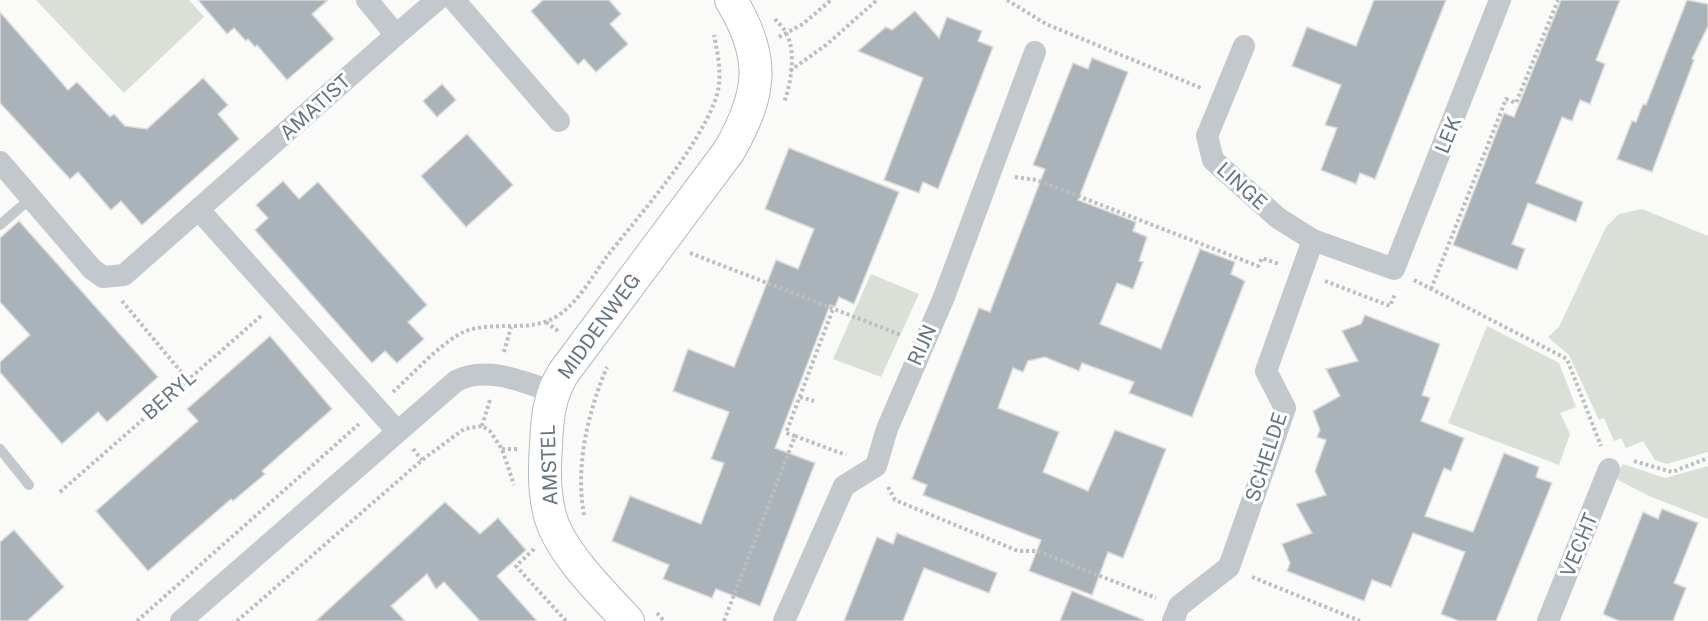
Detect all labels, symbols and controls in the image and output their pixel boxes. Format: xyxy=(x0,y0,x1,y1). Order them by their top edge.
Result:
street label: AMATIST xyxy=(275,69,355,145)
street label: LEK xyxy=(1430,113,1466,157)
street label: LINGE xyxy=(1212,157,1272,215)
street label: MIDDENWEG xyxy=(553,268,645,384)
street label: RIJN xyxy=(902,321,942,369)
street label: BERYL xyxy=(137,365,201,425)
street label: SCHELDE xyxy=(1240,409,1292,505)
street label: AMSTEL xyxy=(536,424,562,506)
street label: VECHT xyxy=(1555,509,1603,580)

